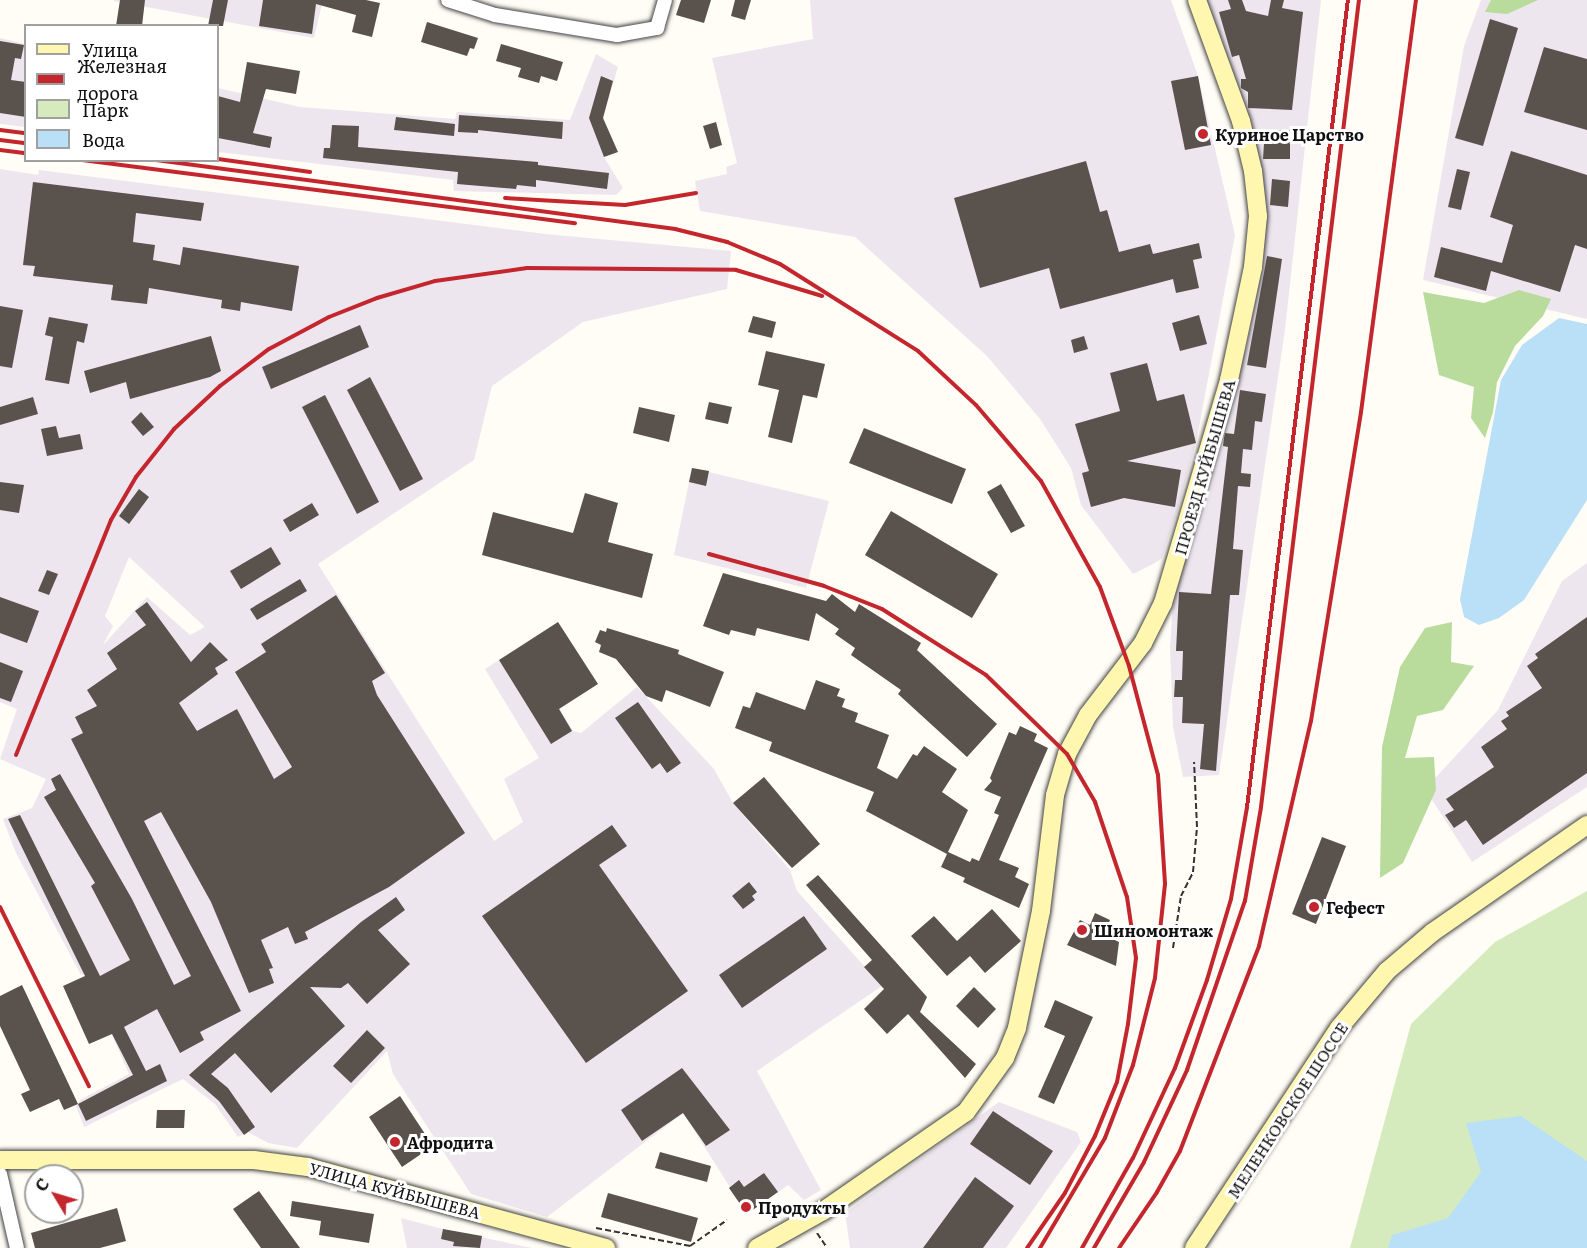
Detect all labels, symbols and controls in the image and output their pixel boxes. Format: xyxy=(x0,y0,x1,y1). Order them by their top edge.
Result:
legend xyxy=(24,24,219,162)
text: Улица xyxy=(82,36,138,63)
text: Железная дорога xyxy=(77,52,167,106)
text: Парк xyxy=(82,96,129,123)
place label: Куриное Царство xyxy=(1215,124,1364,144)
text: Вода xyxy=(82,126,125,153)
marker: Куриное Царство xyxy=(1196,127,1210,141)
street label: ПРОЕЗД КУЙБЫШЕВА xyxy=(1170,377,1238,557)
place label: Гефест xyxy=(1326,897,1385,917)
marker: Гефест xyxy=(1307,900,1321,914)
place label: Шиномонтаж xyxy=(1094,920,1213,940)
marker: Шиномонтаж xyxy=(1075,923,1089,937)
street label: МЕЛЕНКОВСКОЕ ШОССЕ xyxy=(1223,1018,1351,1202)
place label: Афродита xyxy=(407,1132,494,1152)
marker: Афродита xyxy=(388,1135,402,1149)
street label: УЛИЦА КУЙБЫШЕВА xyxy=(307,1158,483,1222)
north arrow xyxy=(24,1164,84,1224)
text: С xyxy=(28,1172,54,1196)
place label: Продукты xyxy=(758,1197,846,1217)
marker: Продукты xyxy=(739,1200,753,1214)

